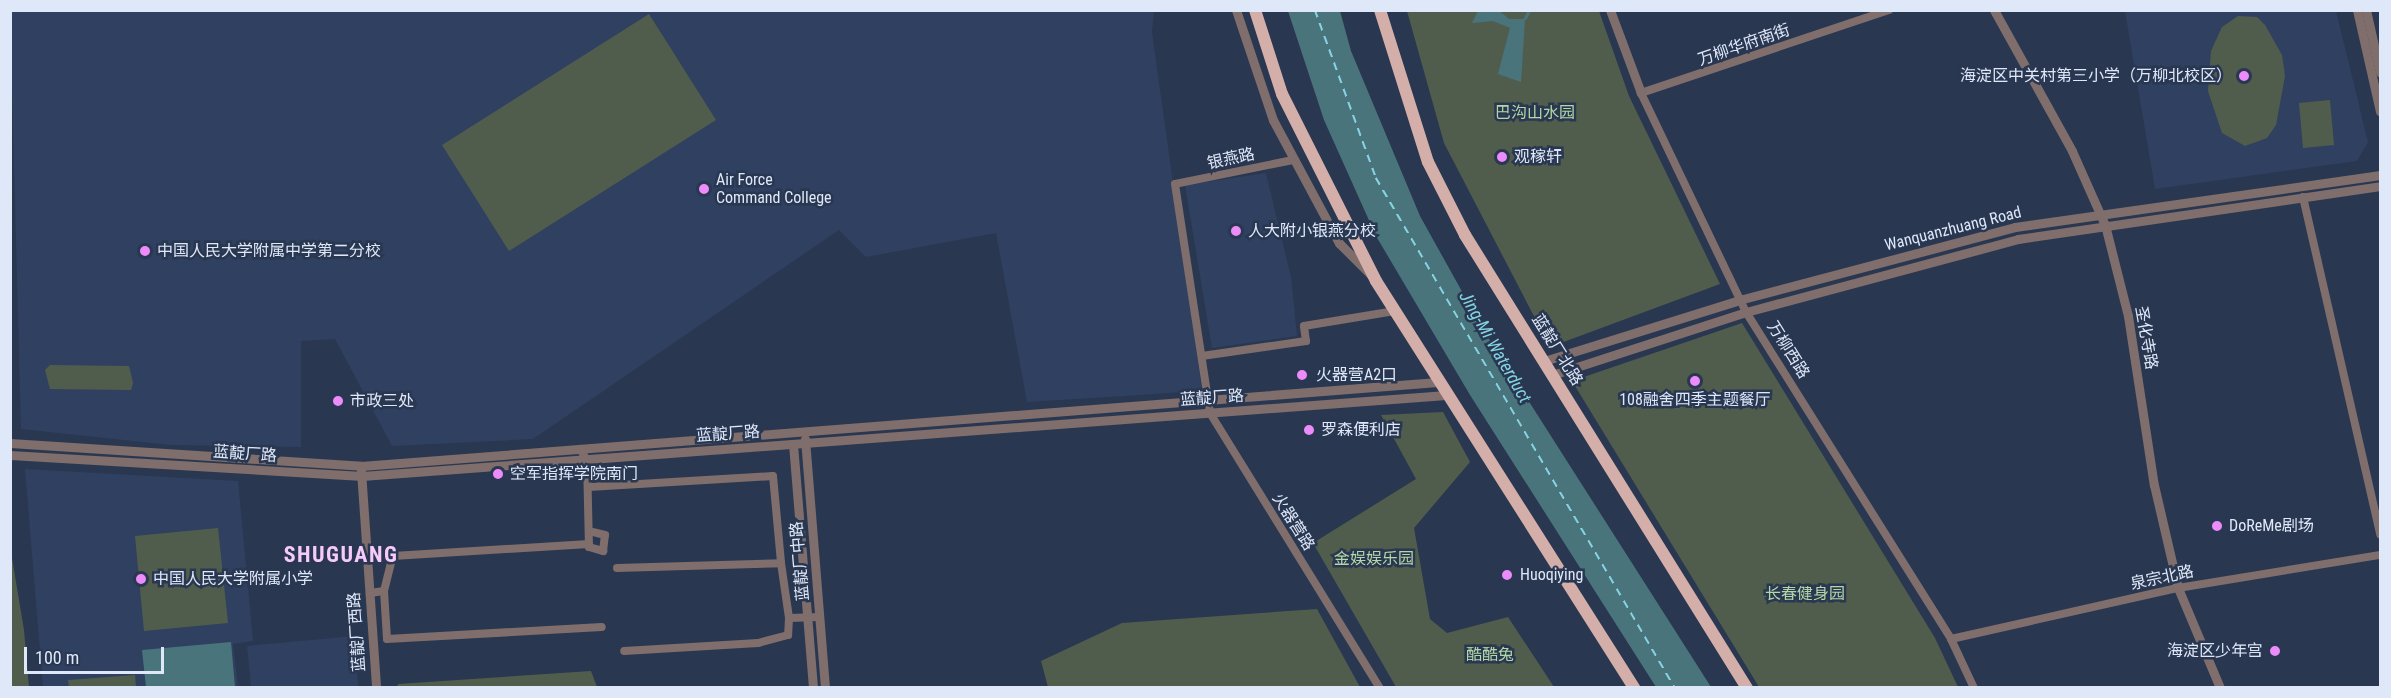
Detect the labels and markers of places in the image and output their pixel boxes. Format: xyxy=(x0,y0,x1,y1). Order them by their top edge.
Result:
place label: 海淀区中关村第三小学（万柳北校区） xyxy=(1960,66,2232,86)
marker: 海淀区中关村第三小学（万柳北校区） xyxy=(2237,69,2251,83)
place label: 观稼轩 xyxy=(1514,147,1562,167)
marker: 观稼轩 xyxy=(1495,150,1509,164)
place label: Air Force Command College xyxy=(716,170,832,208)
marker: Air Force Command College xyxy=(697,182,711,196)
place label: 人大附小银燕分校 xyxy=(1248,221,1376,241)
marker: 人大附小银燕分校 xyxy=(1229,224,1243,238)
place label: 中国人民大学附属中学第二分校 xyxy=(157,241,381,261)
marker: 中国人民大学附属中学第二分校 xyxy=(138,244,152,258)
place label: 火器营A2口 xyxy=(1316,365,1397,385)
marker: 火器营A2口 xyxy=(1293,366,1311,384)
marker: 108融舍四季主题餐厅 xyxy=(1688,374,1702,388)
place label: 108融舍四季主题餐厅 xyxy=(1619,390,1771,410)
place label: 市政三处 xyxy=(350,391,414,411)
marker: 市政三处 xyxy=(331,394,345,408)
place label: 罗森便利店 xyxy=(1321,420,1401,440)
marker: 罗森便利店 xyxy=(1302,423,1316,437)
place label: 空军指挥学院南门 xyxy=(510,464,638,484)
marker: 空军指挥学院南门 xyxy=(491,467,505,481)
place label: DoReMe剧场 xyxy=(2229,516,2314,536)
marker: DoReMe剧场 xyxy=(2210,519,2224,533)
place label: Huoqiying xyxy=(1520,565,1583,585)
marker: Huoqiying xyxy=(1498,566,1516,584)
place label: 中国人民大学附属小学 xyxy=(153,569,313,589)
marker: 中国人民大学附属小学 xyxy=(134,572,148,586)
place label: 海淀区少年宫 xyxy=(2167,641,2263,661)
marker: 海淀区少年宫 xyxy=(2268,644,2282,658)

